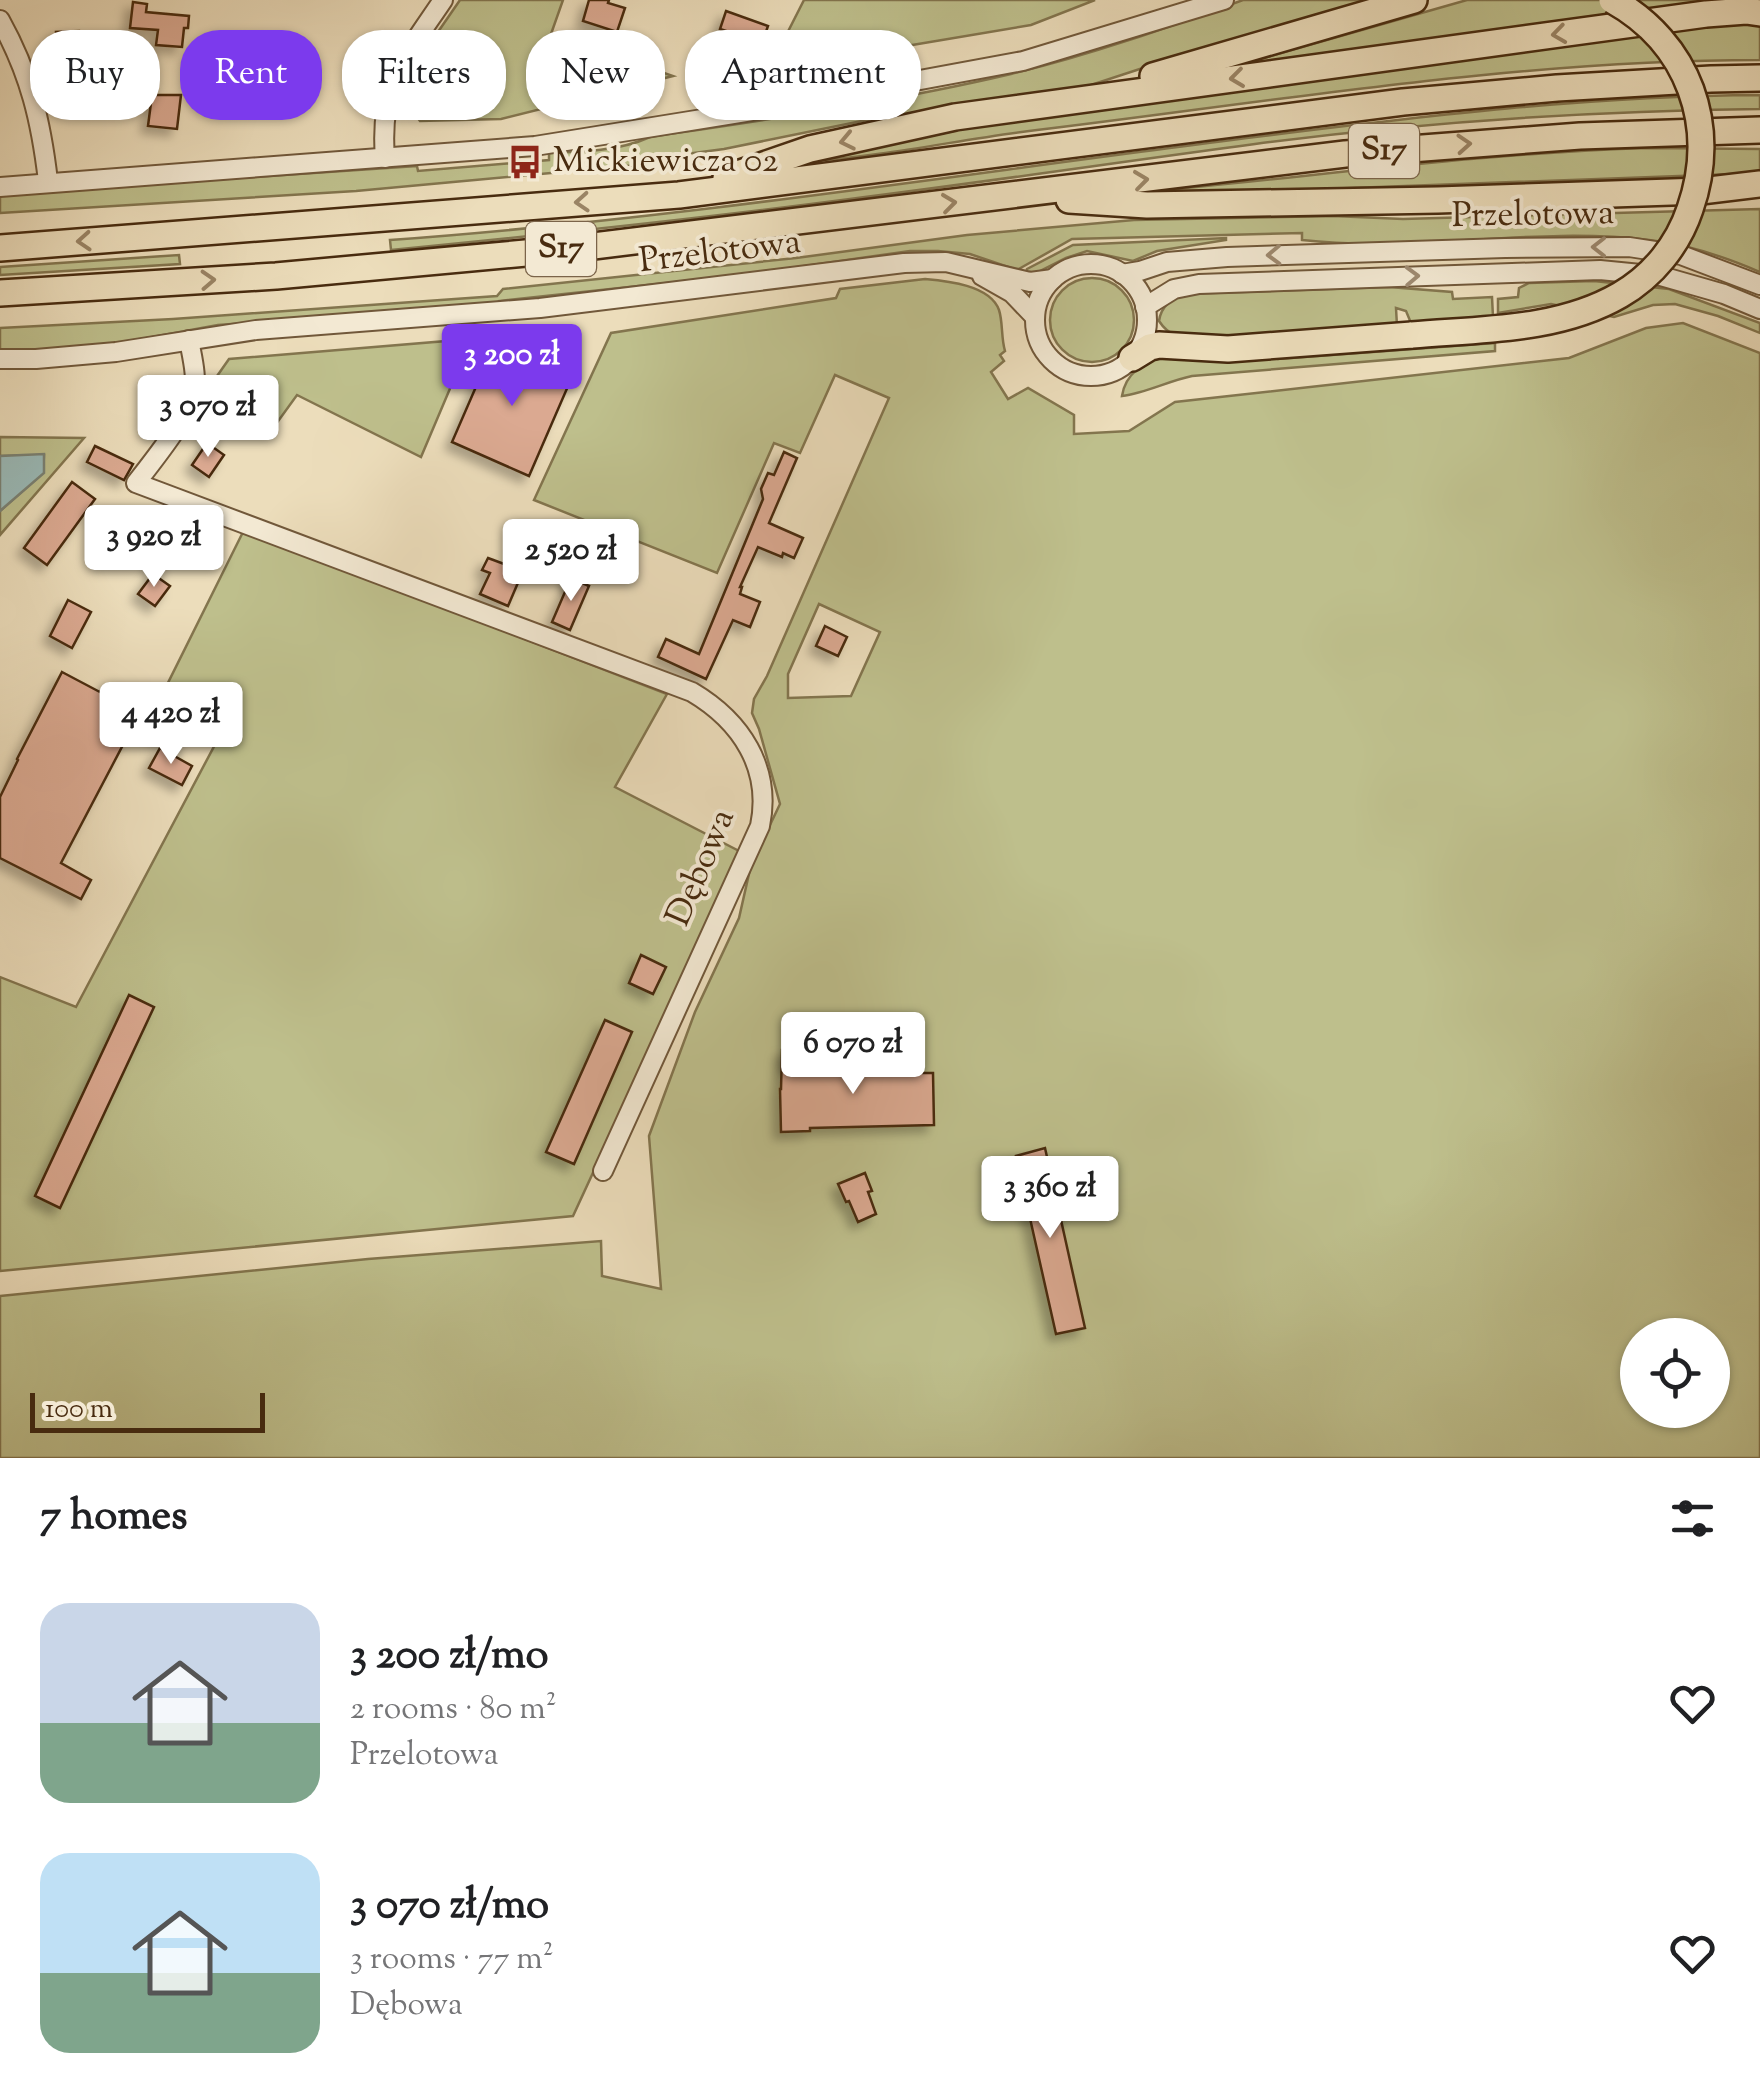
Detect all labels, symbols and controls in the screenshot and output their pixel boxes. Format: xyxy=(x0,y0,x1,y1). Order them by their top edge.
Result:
one-way arrow xyxy=(1551,23,1567,44)
chip: Buy xyxy=(30,30,160,120)
chip: Rent xyxy=(180,30,322,120)
chip: Filters xyxy=(342,30,506,120)
chip: New xyxy=(526,30,665,120)
chip: Apartment xyxy=(685,30,921,120)
one-way arrow xyxy=(1229,67,1245,88)
road number: S17 xyxy=(1349,124,1419,178)
one-way arrow xyxy=(839,129,856,150)
one-way arrow xyxy=(1456,134,1472,156)
place label: Mickiewicza 02 xyxy=(553,137,778,188)
bus stop icon: Mickiewicza 02 xyxy=(506,143,544,181)
one-way arrow xyxy=(1133,170,1149,191)
street label: Przelotowa xyxy=(1451,189,1615,243)
one-way arrow xyxy=(574,191,590,213)
one-way arrow xyxy=(941,193,957,214)
street label: Przelotowa xyxy=(636,218,804,288)
road number: S17 xyxy=(526,222,596,276)
one-way arrow xyxy=(75,230,91,252)
one-way arrow xyxy=(1590,236,1606,258)
one-way arrow xyxy=(1265,245,1281,266)
one-way arrow xyxy=(1404,266,1420,287)
one-way arrow xyxy=(200,270,216,291)
pin: 3 200 zł xyxy=(409,324,615,409)
text: 3 200 zł xyxy=(464,333,560,379)
pin: 3 070 zł xyxy=(105,375,311,460)
text: 3 070 zł xyxy=(160,384,256,430)
pin: 3 920 zł xyxy=(51,505,257,590)
text: 3 920 zł xyxy=(106,514,202,560)
pin: 2 520 zł xyxy=(468,519,674,604)
text: 2 520 zł xyxy=(525,528,617,574)
pin: 4 420 zł xyxy=(68,682,274,767)
text: 4 420 zł xyxy=(122,691,220,737)
street label: Dębowa xyxy=(654,801,750,935)
pin: 6 070 zł xyxy=(750,1012,956,1097)
text: 6 070 zł xyxy=(803,1021,903,1067)
pin: 3 360 zł xyxy=(947,1156,1153,1241)
text: 3 360 zł xyxy=(1003,1165,1097,1211)
map controls xyxy=(1620,1318,1730,1428)
button: locate xyxy=(1620,1318,1730,1428)
scale bar xyxy=(30,1388,265,1432)
text: 100 m xyxy=(45,1390,113,1430)
text: 7 homes xyxy=(40,1488,188,1548)
icon: filters xyxy=(1665,1491,1720,1546)
text: 3 200 zł/mo xyxy=(350,1627,548,1687)
icon: home xyxy=(120,1643,240,1763)
icon: heart xyxy=(1665,1676,1720,1731)
text: 2 rooms · 80 m² xyxy=(350,1687,557,1733)
text: Przelotowa xyxy=(350,1733,499,1779)
text: 3 070 zł/mo xyxy=(350,1877,549,1937)
icon: home xyxy=(120,1893,240,2013)
icon: heart xyxy=(1665,1926,1720,1981)
text: 3 rooms · 77 m² xyxy=(350,1937,554,1983)
text: Dębowa xyxy=(350,1983,463,2029)

